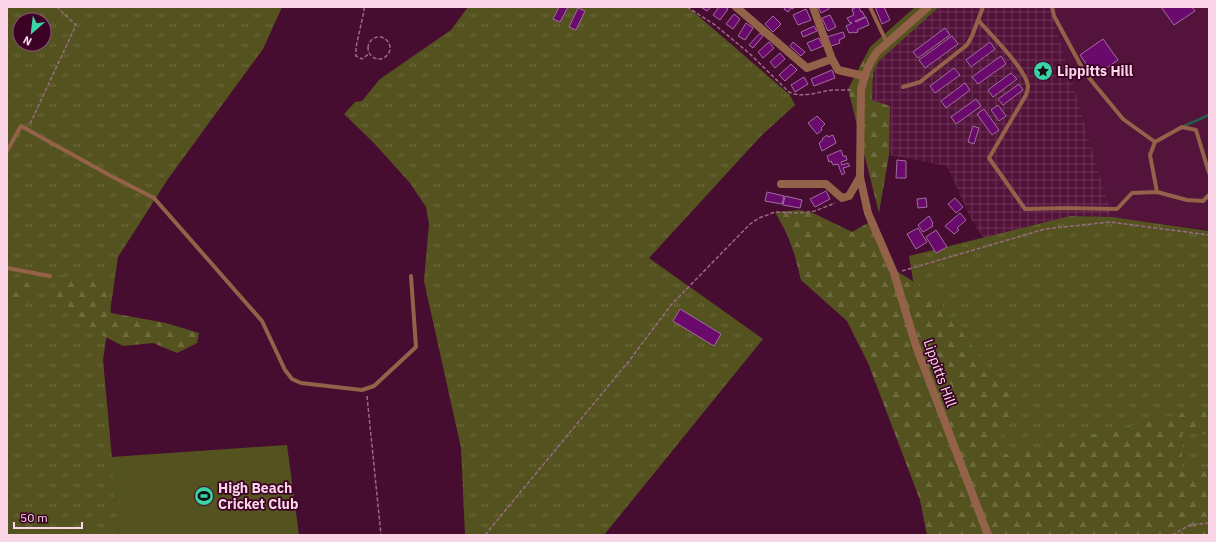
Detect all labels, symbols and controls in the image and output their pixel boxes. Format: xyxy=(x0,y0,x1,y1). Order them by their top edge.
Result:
north arrow xyxy=(12,12,52,52)
text: N xyxy=(20,33,34,49)
place icon: Lippitts Hill xyxy=(1032,60,1054,82)
place label: Lippitts Hill xyxy=(1057,62,1133,80)
street label: Lippitts Hill xyxy=(919,337,961,410)
place label: High Beach Cricket Club xyxy=(218,479,298,513)
sports icon: High Beach Cricket Club xyxy=(193,485,215,507)
scale bar xyxy=(14,504,82,530)
text: 50 m xyxy=(20,510,48,525)

